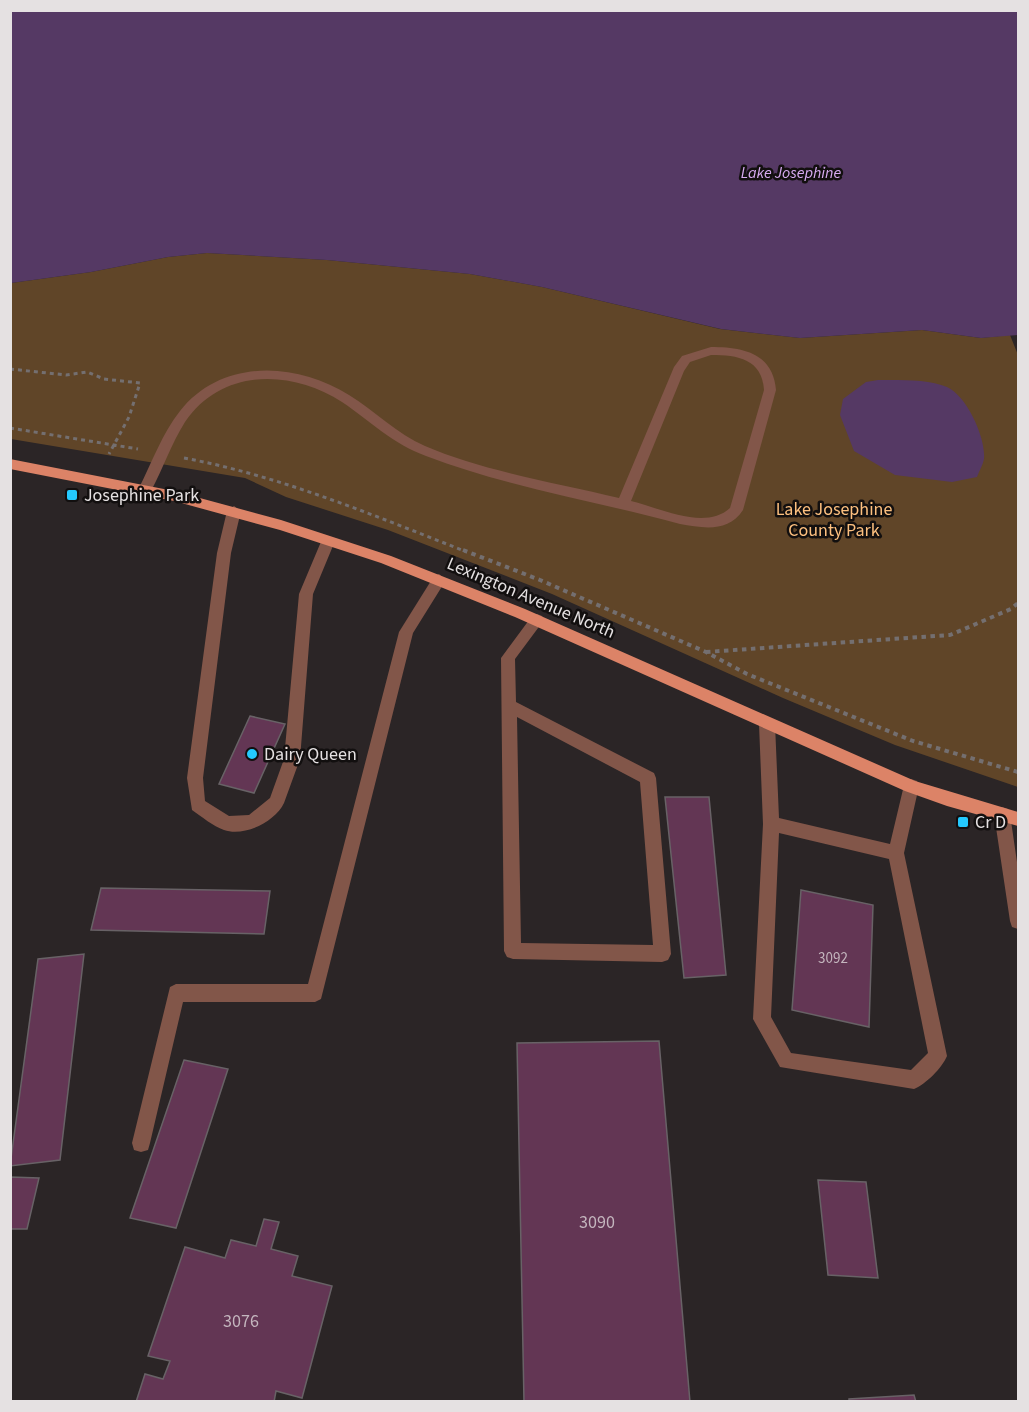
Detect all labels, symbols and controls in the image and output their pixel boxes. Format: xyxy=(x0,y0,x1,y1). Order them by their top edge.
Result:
water label: Lake Josephine xyxy=(741,162,842,184)
place label: Josephine Park xyxy=(84,483,199,508)
marker: Josephine Park xyxy=(65,488,79,502)
park label: Lake Josephine County Park xyxy=(776,497,892,543)
street label: Lexington Avenue North xyxy=(443,551,619,645)
place label: Dairy Queen xyxy=(264,742,357,767)
marker: Dairy Queen xyxy=(245,747,259,761)
place label: Cr D xyxy=(975,810,1006,835)
marker: Cr D xyxy=(956,815,970,829)
house number: 3092 xyxy=(818,948,848,969)
house number: 3090 xyxy=(579,1210,615,1235)
house number: 3076 xyxy=(223,1309,259,1334)

